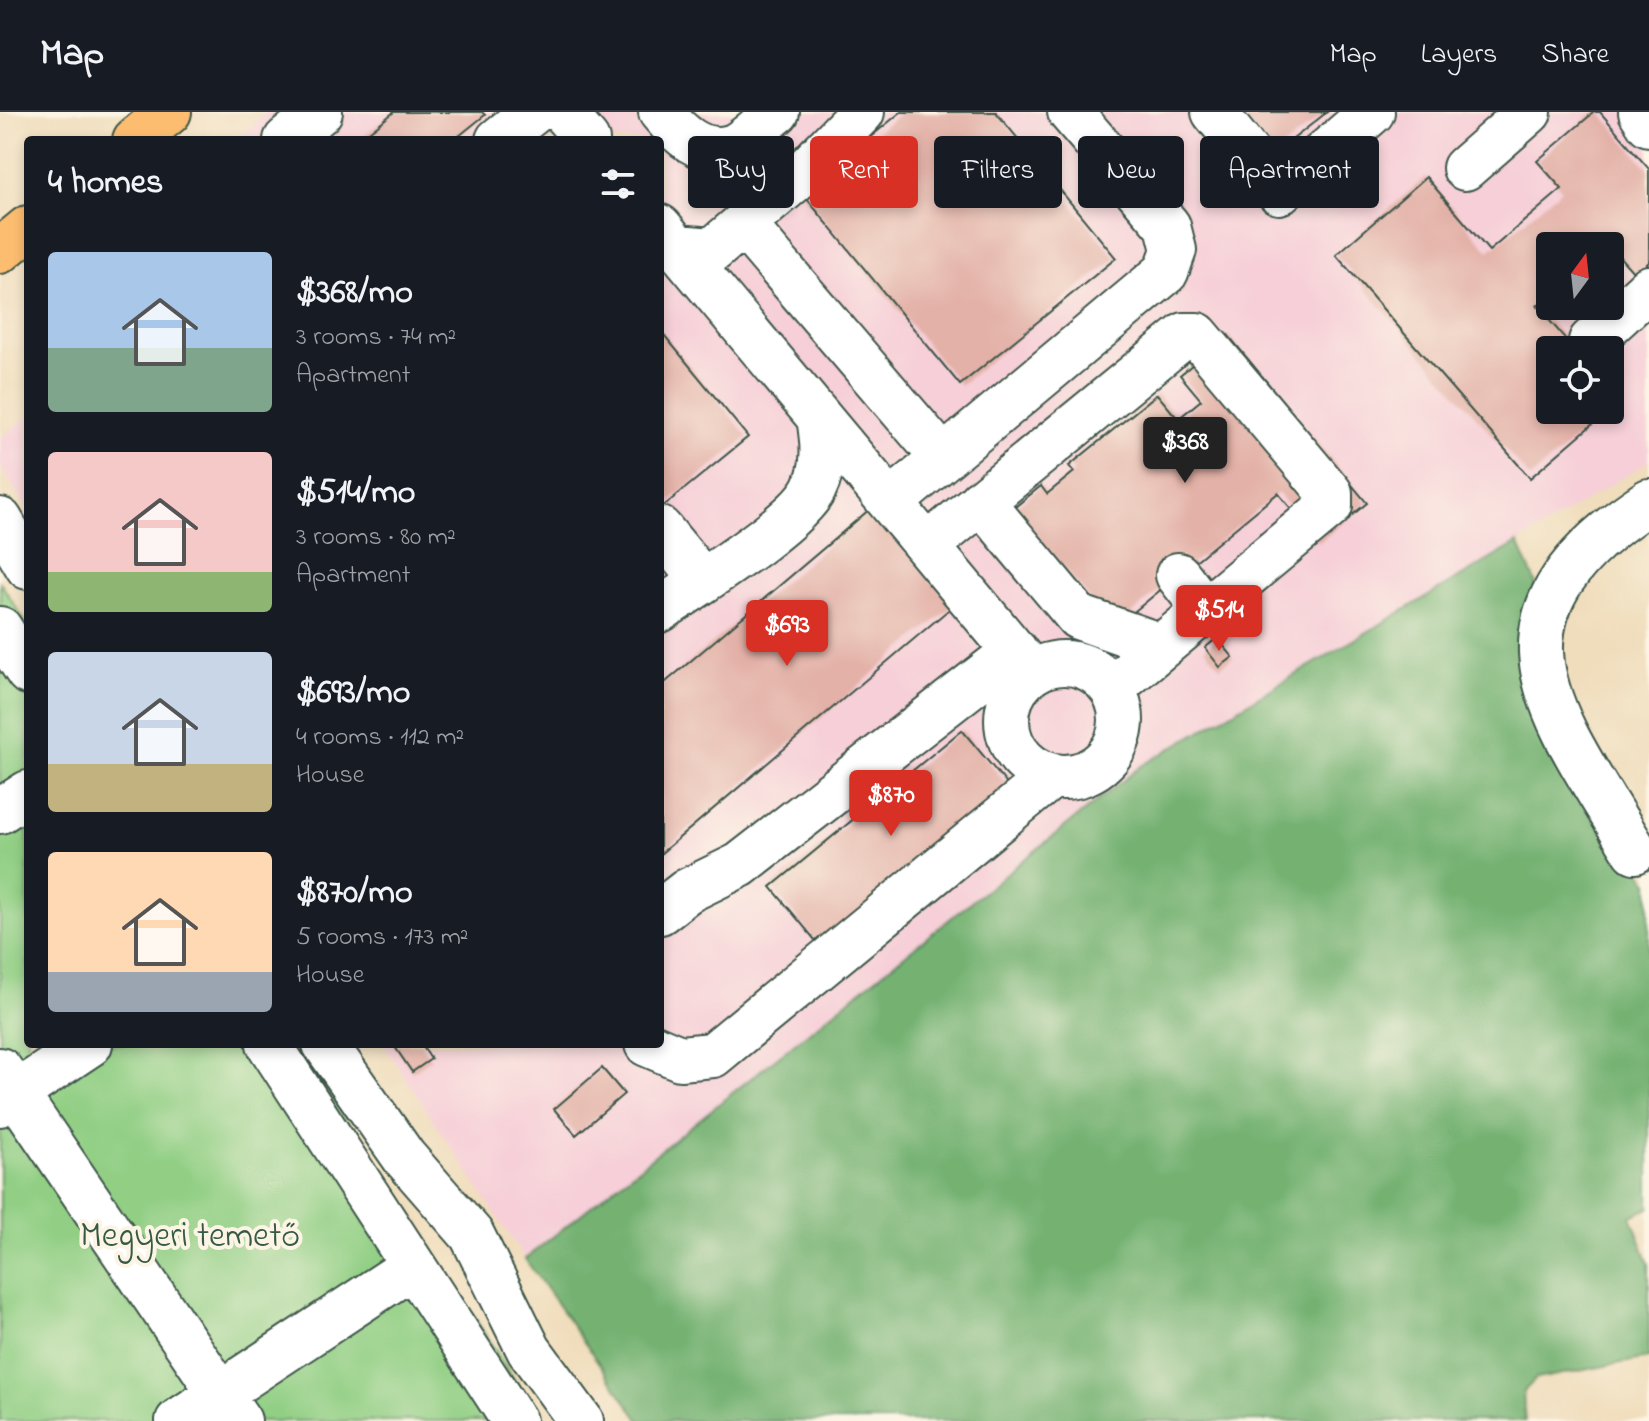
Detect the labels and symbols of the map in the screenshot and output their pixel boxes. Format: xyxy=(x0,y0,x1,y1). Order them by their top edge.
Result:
north arrow xyxy=(1536,232,1624,320)
pin: $368 xyxy=(1138,417,1232,485)
pin: $514 xyxy=(1172,585,1266,653)
pin: $693 xyxy=(740,600,834,668)
pin: $870 xyxy=(844,770,938,838)
park label: Megyeri temető xyxy=(80,1211,300,1264)

